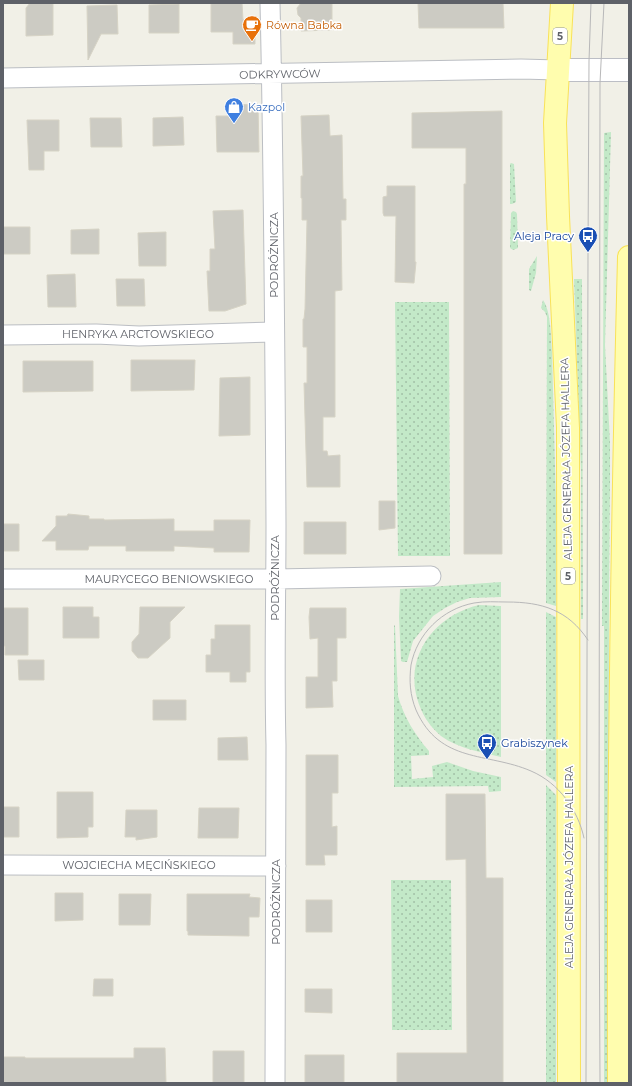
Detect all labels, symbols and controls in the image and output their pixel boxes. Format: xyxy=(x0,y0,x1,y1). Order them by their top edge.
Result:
cafe icon: Równa Babka xyxy=(241,14,263,42)
place label: Równa Babka xyxy=(266,18,342,32)
road number: 5 xyxy=(553,28,567,44)
street label: ODKRYWCÓW xyxy=(239,66,321,82)
shop icon: Kazpol xyxy=(223,96,245,124)
place label: Kazpol xyxy=(248,100,285,114)
street label: PODRÓŻNICZA xyxy=(267,212,281,298)
bus stop icon: Aleja Pracy xyxy=(577,225,599,253)
place label: Aleja Pracy xyxy=(514,229,574,243)
street label: HENRYKA ARCTOWSKIEGO xyxy=(62,327,214,341)
street label: ALEJA GENERAŁA JÓZEFA HALLERA xyxy=(557,357,575,560)
street label: PODRÓŻNICZA xyxy=(268,535,282,621)
road number: 5 xyxy=(561,568,575,584)
street label: MAURYCEGO BENIOWSKIEGO xyxy=(84,572,254,586)
bus stop icon: Grabiszynek xyxy=(476,732,498,760)
place label: Grabiszynek xyxy=(501,736,568,750)
street label: ALEJA GENERAŁA JÓZEFA HALLERA xyxy=(562,766,576,968)
street label: WOJCIECHA MĘCIŃSKIEGO xyxy=(62,858,216,872)
street label: PODRÓŻNICZA xyxy=(269,859,283,945)

